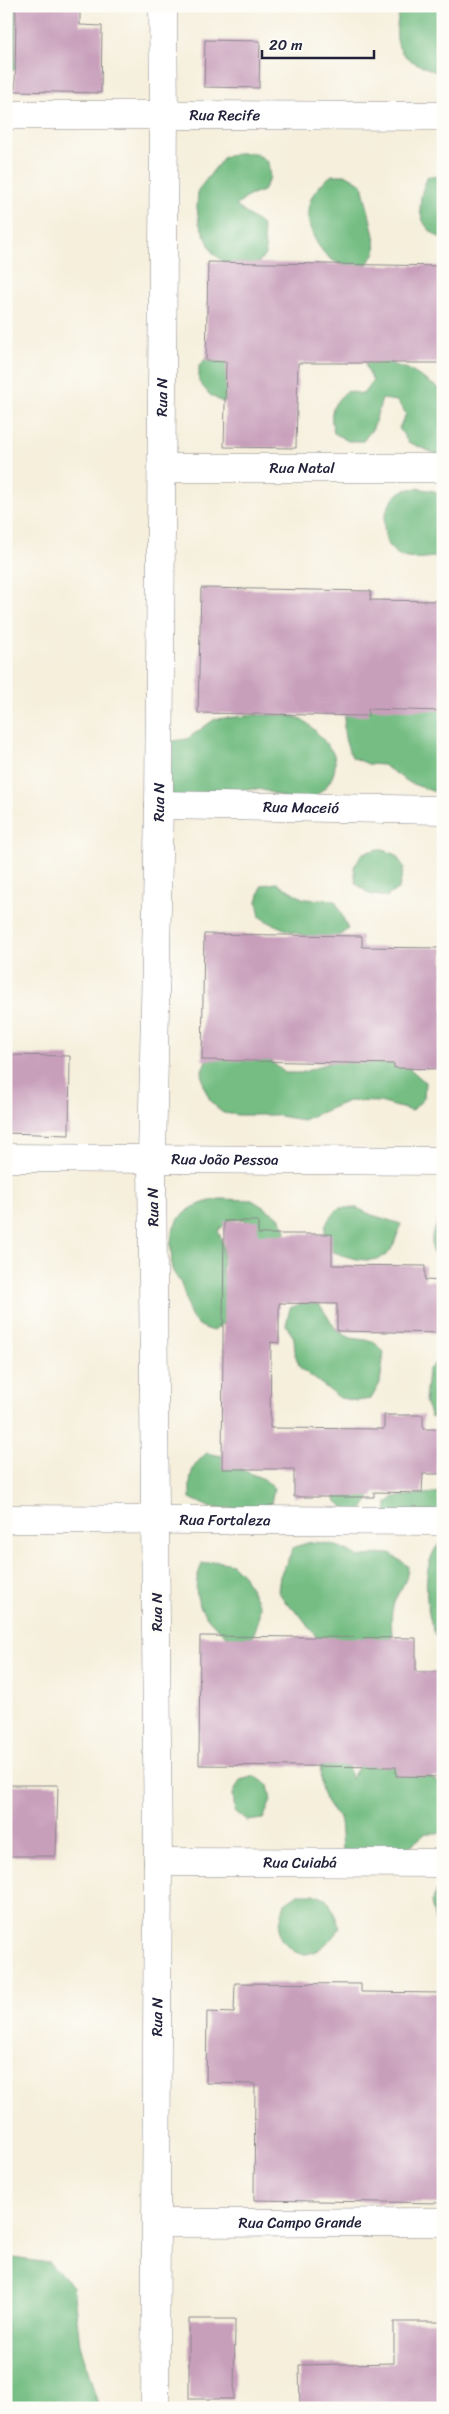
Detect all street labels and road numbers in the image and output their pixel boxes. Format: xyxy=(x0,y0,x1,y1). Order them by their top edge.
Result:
street label: Rua Recife xyxy=(189,102,261,128)
street label: Rua N xyxy=(149,377,175,417)
street label: Rua Natal xyxy=(269,455,335,481)
street label: Rua N xyxy=(146,782,172,822)
street label: Rua Maceió xyxy=(263,794,340,821)
street label: Rua João Pessoa xyxy=(171,1146,279,1173)
street label: Rua N xyxy=(140,1187,166,1227)
street label: Rua Fortaleza xyxy=(179,1507,271,1533)
street label: Rua N xyxy=(144,1592,170,1632)
street label: Rua Cuiabá xyxy=(263,1849,337,1876)
street label: Rua N xyxy=(144,1997,170,2037)
street label: Rua Campo Grande xyxy=(239,2209,361,2236)

